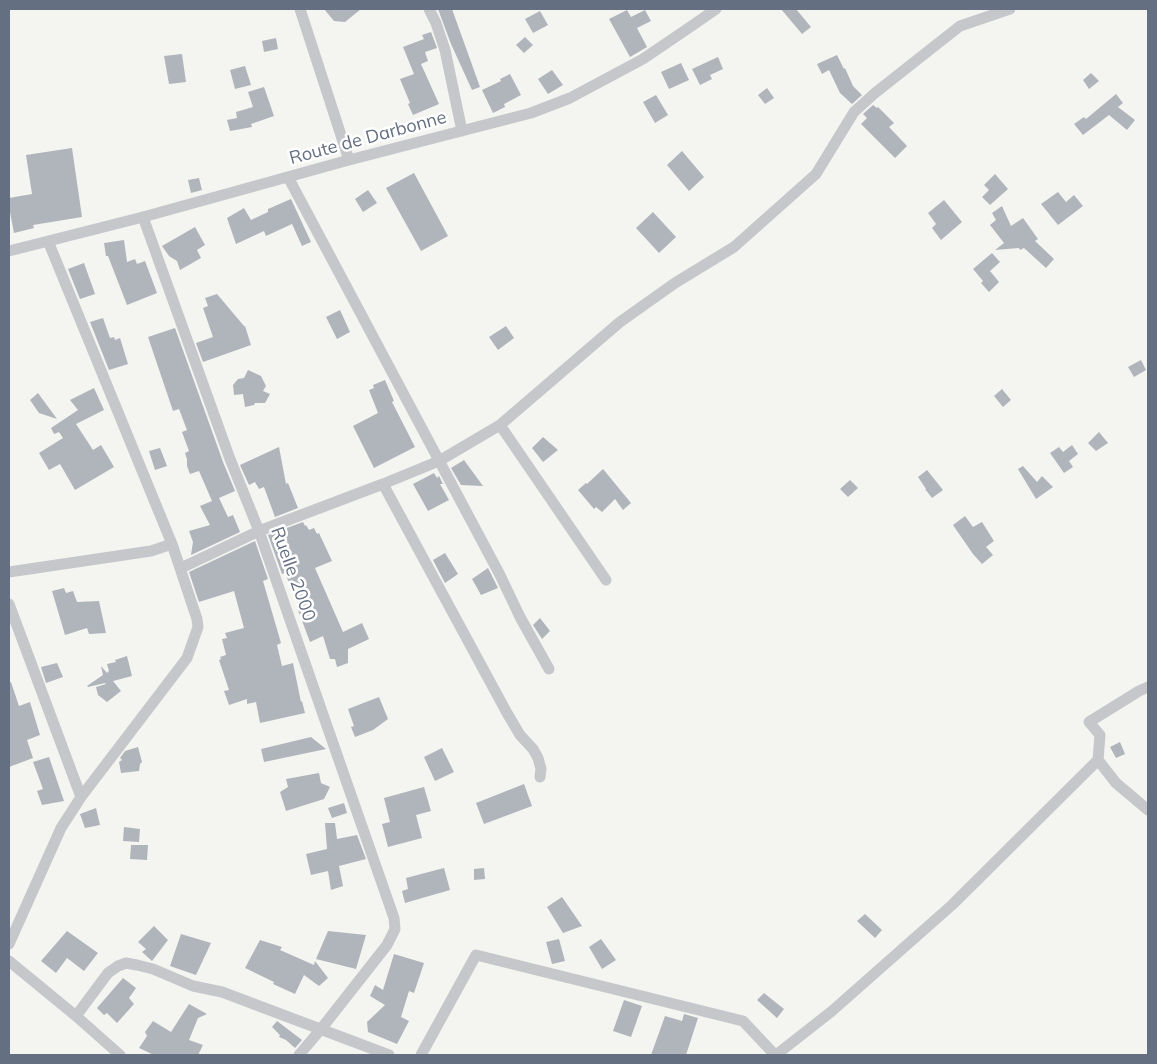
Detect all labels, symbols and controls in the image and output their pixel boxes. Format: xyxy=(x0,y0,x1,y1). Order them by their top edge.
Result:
street label: Route de Darbonne xyxy=(287,107,449,169)
street label: Ruelle 2000 xyxy=(266,524,320,624)

